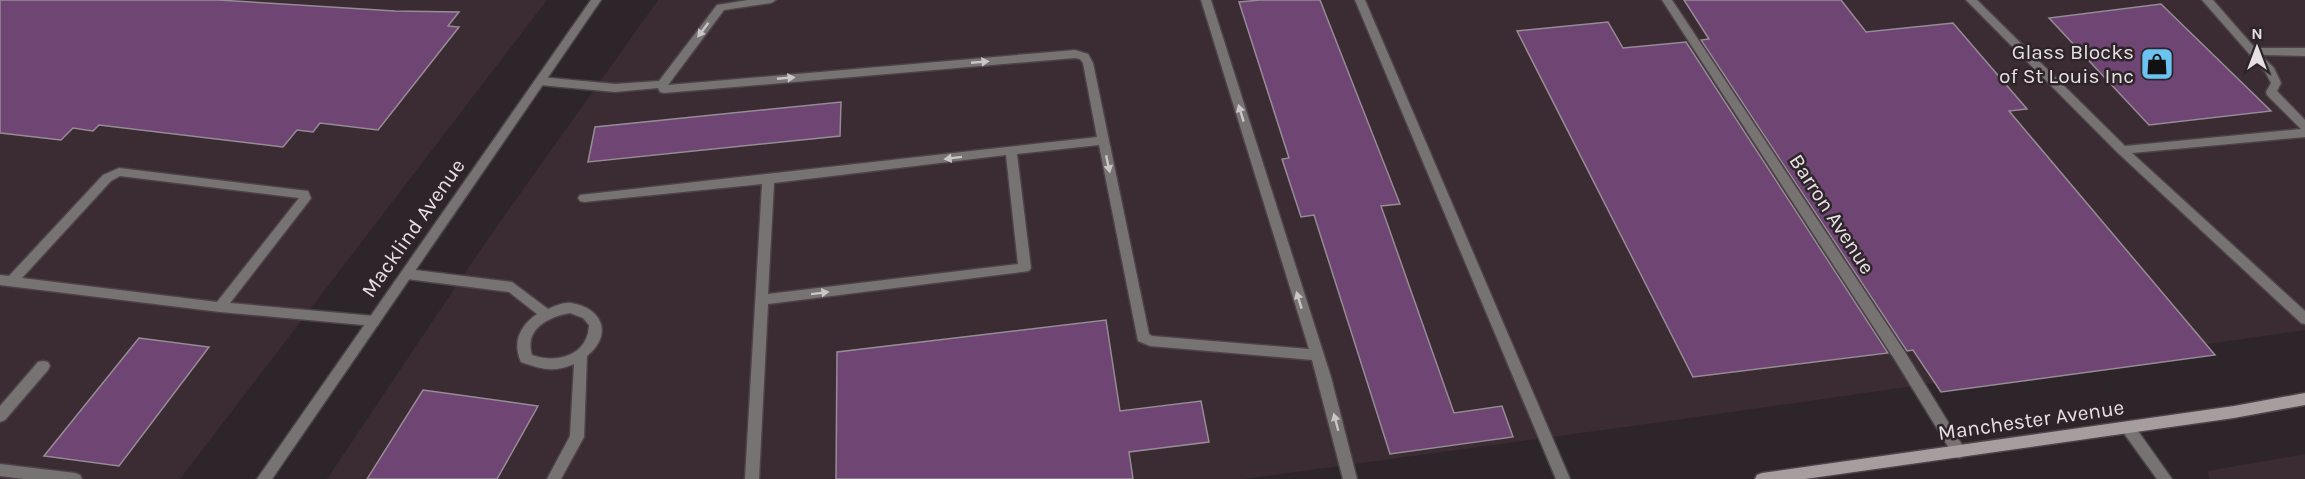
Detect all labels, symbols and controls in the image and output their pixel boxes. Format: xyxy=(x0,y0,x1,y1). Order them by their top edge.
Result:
north arrow xyxy=(2227,18,2287,78)
one-way arrow xyxy=(698,22,710,37)
text: N xyxy=(2251,24,2263,43)
place label: Glass Blocks of St Louis Inc xyxy=(1999,40,2134,88)
shop icon: Glass Blocks of St Louis Inc xyxy=(2139,46,2175,82)
one-way arrow xyxy=(970,57,989,67)
one-way arrow xyxy=(776,74,795,83)
one-way arrow xyxy=(1236,104,1245,122)
street label: Barron Avenue xyxy=(1784,150,1880,278)
one-way arrow xyxy=(943,153,962,163)
street label: Macklind Avenue xyxy=(356,154,470,302)
one-way arrow xyxy=(1104,155,1113,174)
one-way arrow xyxy=(810,289,829,298)
one-way arrow xyxy=(1294,291,1304,309)
street label: Manchester Avenue xyxy=(1936,395,2126,445)
one-way arrow xyxy=(1330,413,1340,432)

